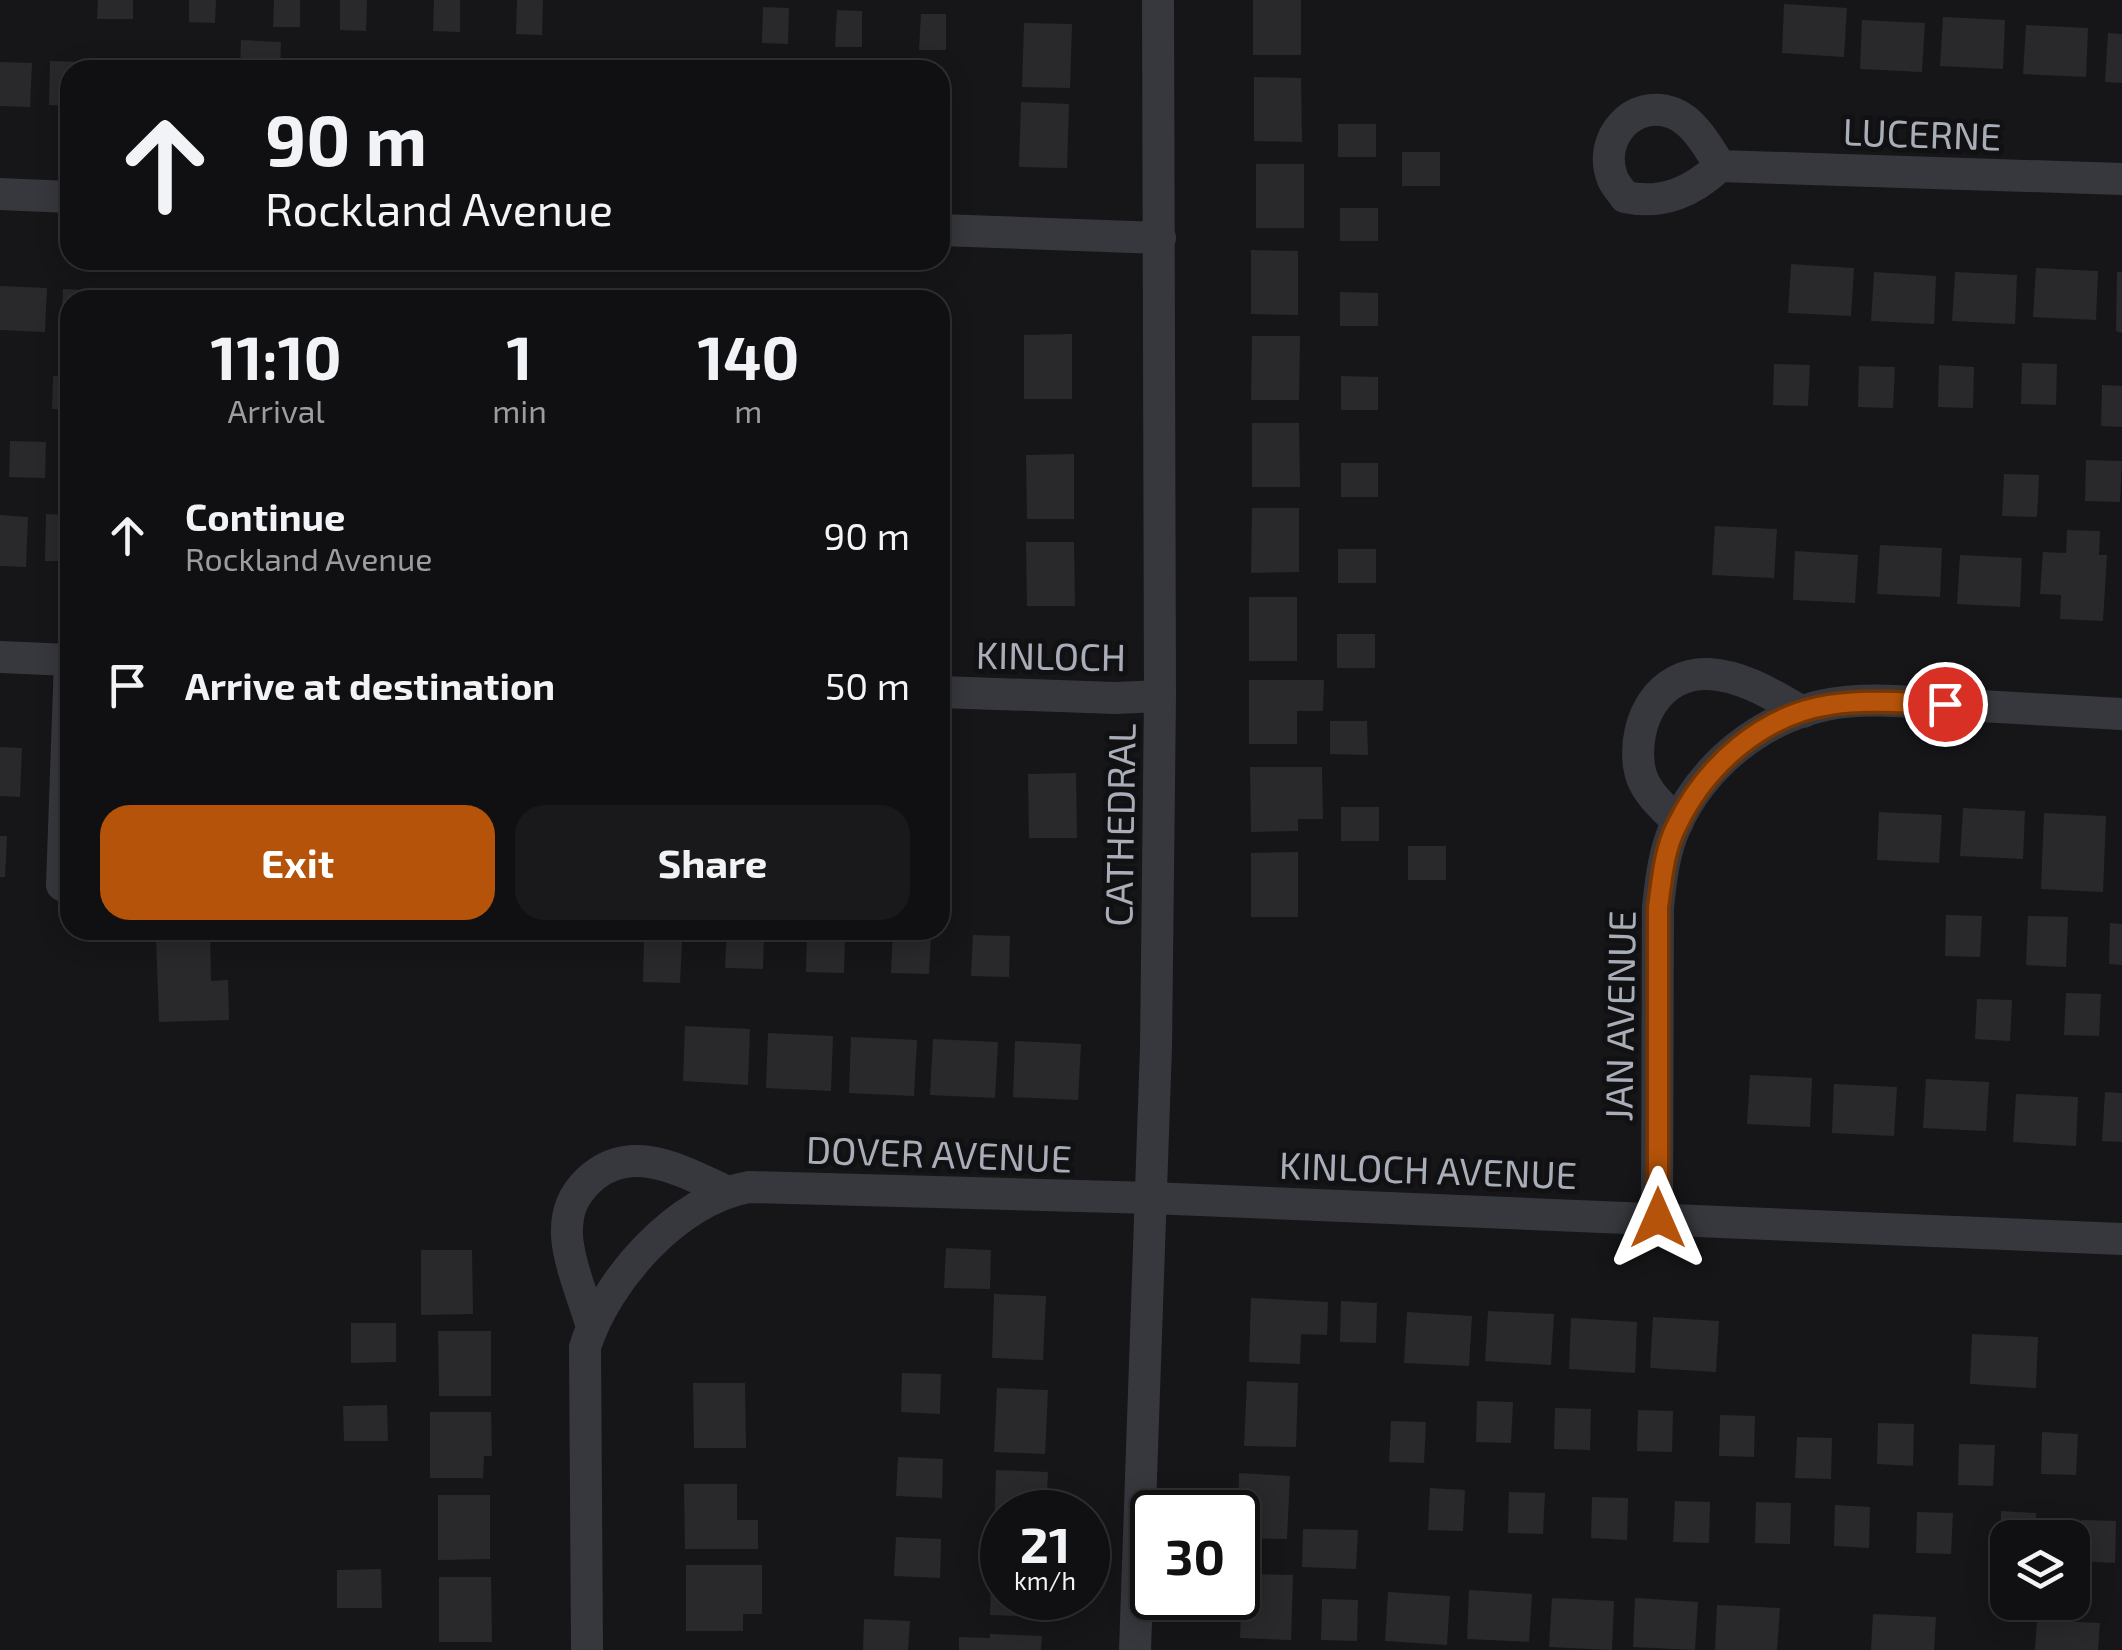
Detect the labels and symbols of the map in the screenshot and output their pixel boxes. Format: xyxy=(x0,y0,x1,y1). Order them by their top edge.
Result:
street label: LUCERNE xyxy=(1842,107,2002,159)
street label: KINLOCH xyxy=(975,631,1127,679)
pin xyxy=(1903,662,1988,747)
street label: CATHEDRAL xyxy=(1094,723,1144,927)
street label: JAN AVENUE xyxy=(1594,910,1644,1122)
street label: DOVER AVENUE xyxy=(805,1125,1073,1181)
street label: KINLOCH AVENUE xyxy=(1278,1141,1578,1197)
position arrow xyxy=(1606,1166,1710,1270)
speed limit sign: 30 xyxy=(1130,1490,1260,1620)

